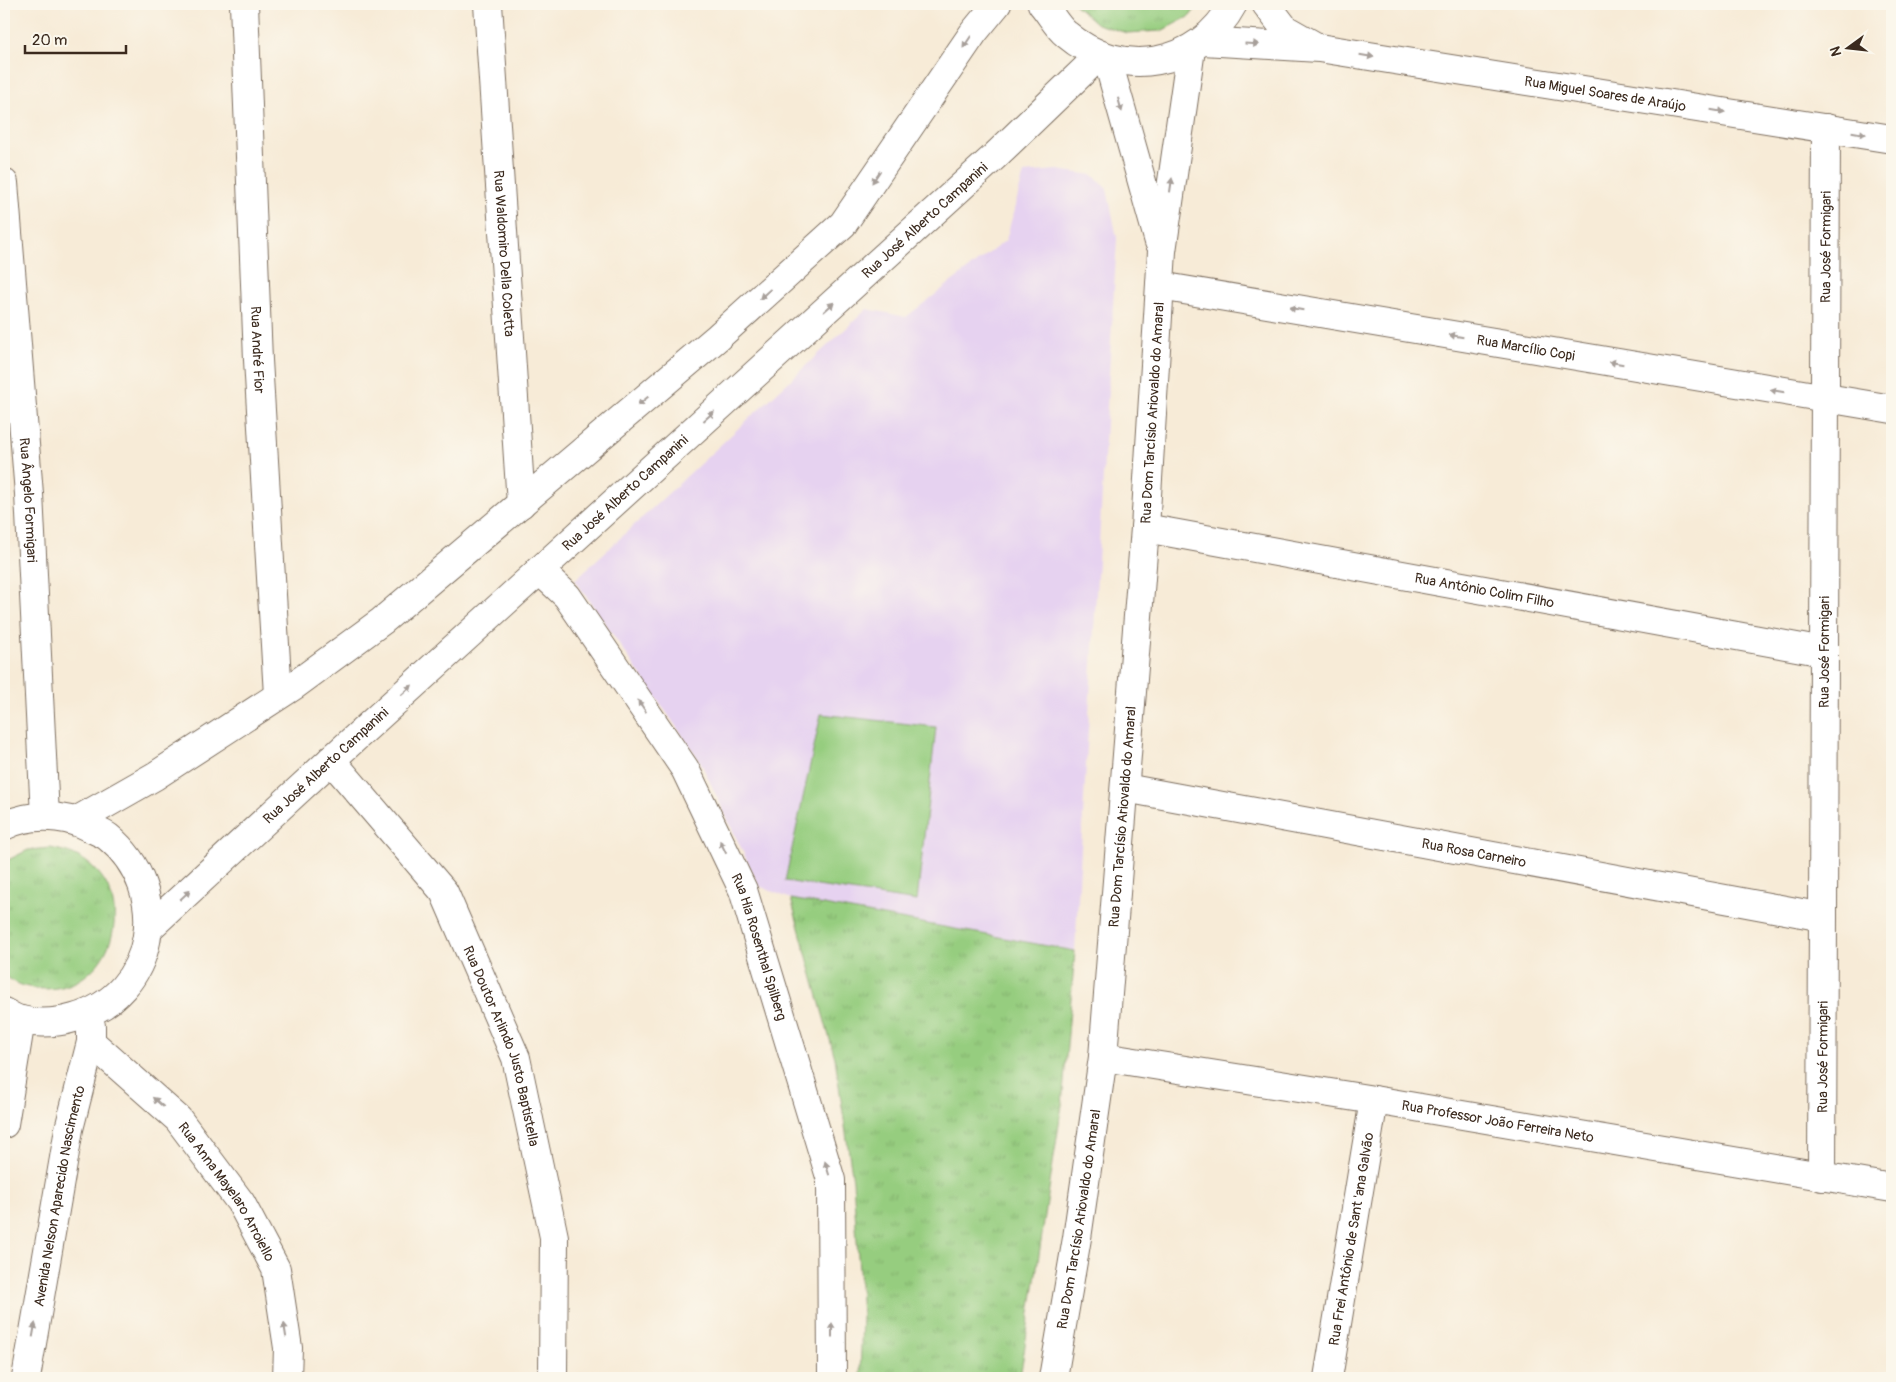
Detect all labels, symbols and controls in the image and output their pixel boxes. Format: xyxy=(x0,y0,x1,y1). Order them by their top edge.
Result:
scale bar xyxy=(25,22,126,54)
north arrow xyxy=(1824,22,1874,72)
text: 20 m xyxy=(32,31,67,50)
one-way arrow xyxy=(962,36,972,49)
one-way arrow xyxy=(1244,40,1260,48)
text: N xyxy=(1826,44,1845,58)
one-way arrow xyxy=(1359,52,1375,60)
street label: Rua Miguel Soares de Araújo xyxy=(1523,73,1688,115)
one-way arrow xyxy=(1117,97,1125,112)
one-way arrow xyxy=(1710,107,1726,115)
one-way arrow xyxy=(1851,130,1867,138)
street label: Rua José Alberto Campanini xyxy=(858,159,992,282)
street label: Rua Waldomiro Della Coletta xyxy=(490,170,518,337)
one-way arrow xyxy=(871,170,881,183)
one-way arrow xyxy=(1167,177,1175,193)
street label: Rua José Formigari xyxy=(1817,190,1835,303)
one-way arrow xyxy=(760,288,772,300)
one-way arrow xyxy=(823,301,835,313)
street label: Rua Dom Tarcísio Ariovaldo do Amaral xyxy=(1137,301,1168,524)
one-way arrow xyxy=(1288,305,1304,313)
street label: Rua André Fior xyxy=(247,306,268,394)
street label: Rua Marcílio Copi xyxy=(1475,331,1577,365)
one-way arrow xyxy=(1448,332,1464,340)
one-way arrow xyxy=(1608,359,1624,367)
one-way arrow xyxy=(1768,386,1784,394)
one-way arrow xyxy=(637,395,649,407)
one-way arrow xyxy=(702,410,714,422)
street label: Rua José Alberto Campanini xyxy=(559,431,692,555)
street label: Rua Ângelo Formigari xyxy=(15,437,40,564)
street label: Rua Antônio Colim Filho xyxy=(1413,569,1556,612)
street label: Rua José Formigari xyxy=(1816,595,1833,708)
one-way arrow xyxy=(401,684,413,696)
one-way arrow xyxy=(637,700,647,713)
street label: Rua José Alberto Campanini xyxy=(260,704,392,828)
street label: Rua Dom Tarcísio Ariovaldo do Amaral xyxy=(1105,705,1140,928)
street label: Rua Rosa Carneiro xyxy=(1420,835,1528,871)
one-way arrow xyxy=(718,840,726,854)
street label: Rua Hia Rosenthal Spilberg xyxy=(727,871,790,1023)
one-way arrow xyxy=(178,889,190,901)
street label: Rua Doutor Arlindo Justo Baptistella xyxy=(459,943,543,1148)
street label: Rua José Formigari xyxy=(1814,1000,1832,1113)
street label: Avenida Nelson Aparecido Nascimento xyxy=(30,1083,89,1308)
one-way arrow xyxy=(152,1096,165,1107)
street label: Rua Professor João Ferreira Neto xyxy=(1400,1097,1596,1146)
street label: Rua Dom Tarcísio Ariovaldo do Amaral xyxy=(1054,1108,1104,1330)
street label: Rua Anna Mayelaro Arroiello xyxy=(174,1119,279,1265)
street label: Rua Frei Antônio de Sant 'ana Galvão xyxy=(1326,1131,1378,1347)
one-way arrow xyxy=(823,1160,831,1175)
one-way arrow xyxy=(281,1321,289,1337)
one-way arrow xyxy=(828,1321,836,1337)
one-way arrow xyxy=(30,1322,38,1338)

